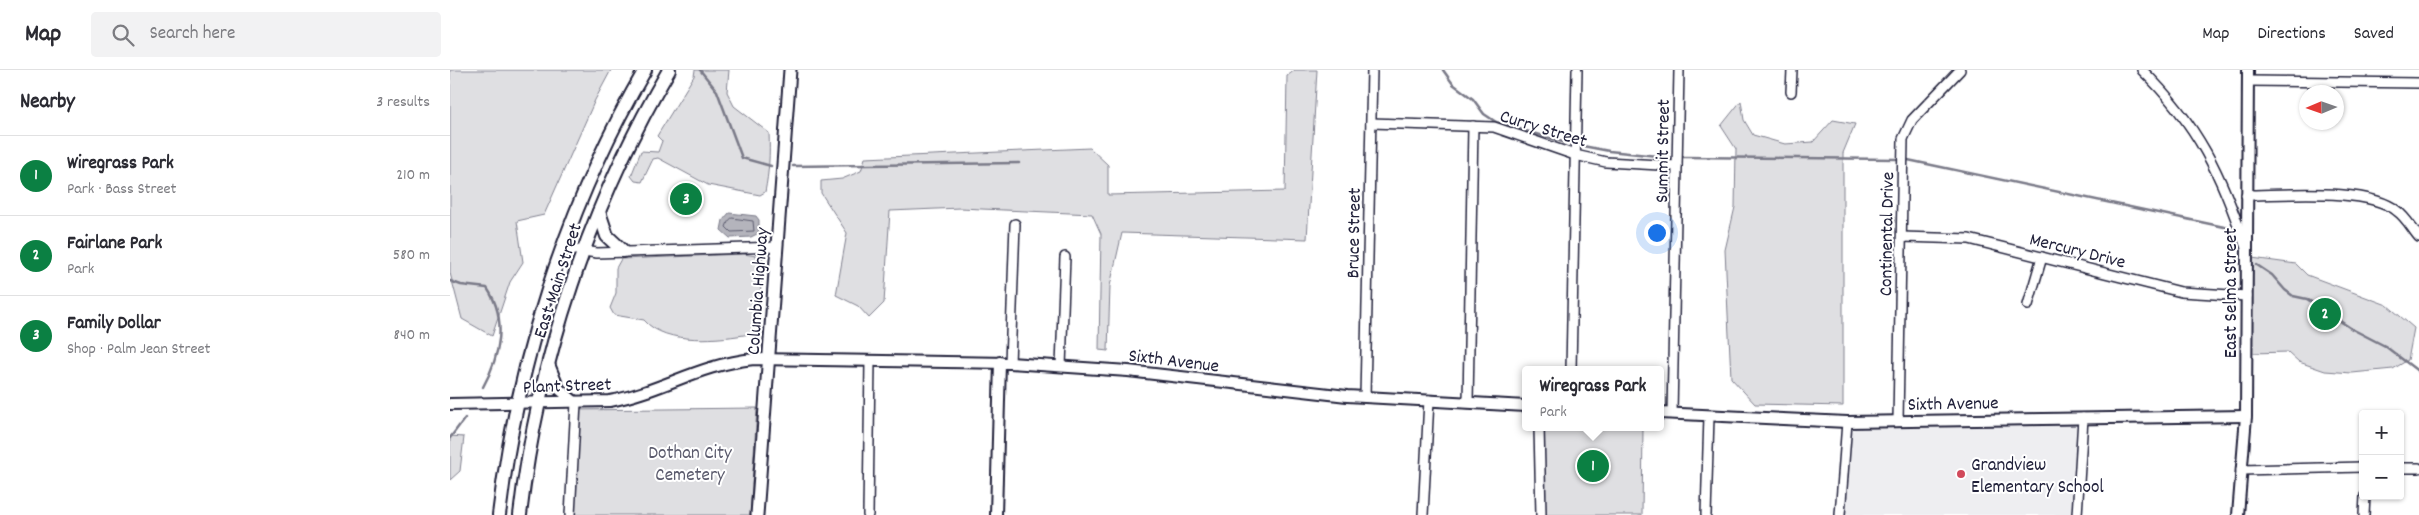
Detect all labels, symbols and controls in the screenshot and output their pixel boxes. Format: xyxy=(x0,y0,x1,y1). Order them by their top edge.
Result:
search box xyxy=(91,12,441,57)
text: Map xyxy=(25,18,61,52)
icon: search xyxy=(109,21,137,49)
text: Search here xyxy=(149,21,235,48)
text: Map xyxy=(2202,22,2229,47)
text: Directions xyxy=(2257,22,2326,47)
text: Saved xyxy=(2354,22,2394,47)
north arrow xyxy=(2299,85,2344,130)
text: Nearby xyxy=(20,88,75,118)
text: 3 results xyxy=(376,91,430,114)
street label: Summit Street xyxy=(1650,99,1679,203)
street label: Curry Street xyxy=(1496,104,1590,156)
text: Wiregrass Park xyxy=(67,151,174,178)
text: 1 xyxy=(34,164,38,187)
text: 210 m xyxy=(396,164,430,187)
street label: Continental Drive xyxy=(1874,172,1903,297)
text: Park · Bass Street xyxy=(67,178,176,201)
pin: 3 xyxy=(670,180,702,218)
street label: Bruce Street xyxy=(1341,187,1370,279)
street label: East Main Street xyxy=(528,220,591,342)
your location xyxy=(1644,220,1670,246)
street label: Columbia Highway xyxy=(742,226,777,356)
street label: Mercury Drive xyxy=(2026,227,2128,277)
street label: East Selma Street xyxy=(2219,228,2246,358)
text: Fairlane Park xyxy=(67,231,162,258)
text: 2 xyxy=(33,244,40,267)
text: 580 m xyxy=(393,244,430,267)
text: Park xyxy=(67,258,94,281)
pin: 2 xyxy=(2309,295,2341,333)
text: Family Dollar xyxy=(67,311,161,338)
text: 3 xyxy=(32,324,40,347)
text: 840 m xyxy=(394,324,430,347)
text: Shop · Palm Jean Street xyxy=(67,338,210,361)
street label: Sixth Avenue xyxy=(1127,344,1220,381)
popup xyxy=(1522,366,1664,431)
street label: Plant Street xyxy=(522,372,612,403)
text: Wiregrass Park xyxy=(1540,374,1646,401)
street label: Sixth Avenue xyxy=(1907,391,1999,420)
text: Park xyxy=(1540,401,1567,424)
map controls xyxy=(2359,410,2404,500)
button: + xyxy=(2359,410,2404,455)
park label: Dothan City Cemetery xyxy=(648,441,732,490)
pin: 1 xyxy=(1577,447,1609,485)
place label: Grandview Elementary School xyxy=(1971,453,2104,502)
button: − xyxy=(2359,455,2404,500)
marker: Grandview Elementary School xyxy=(1955,468,1967,480)

